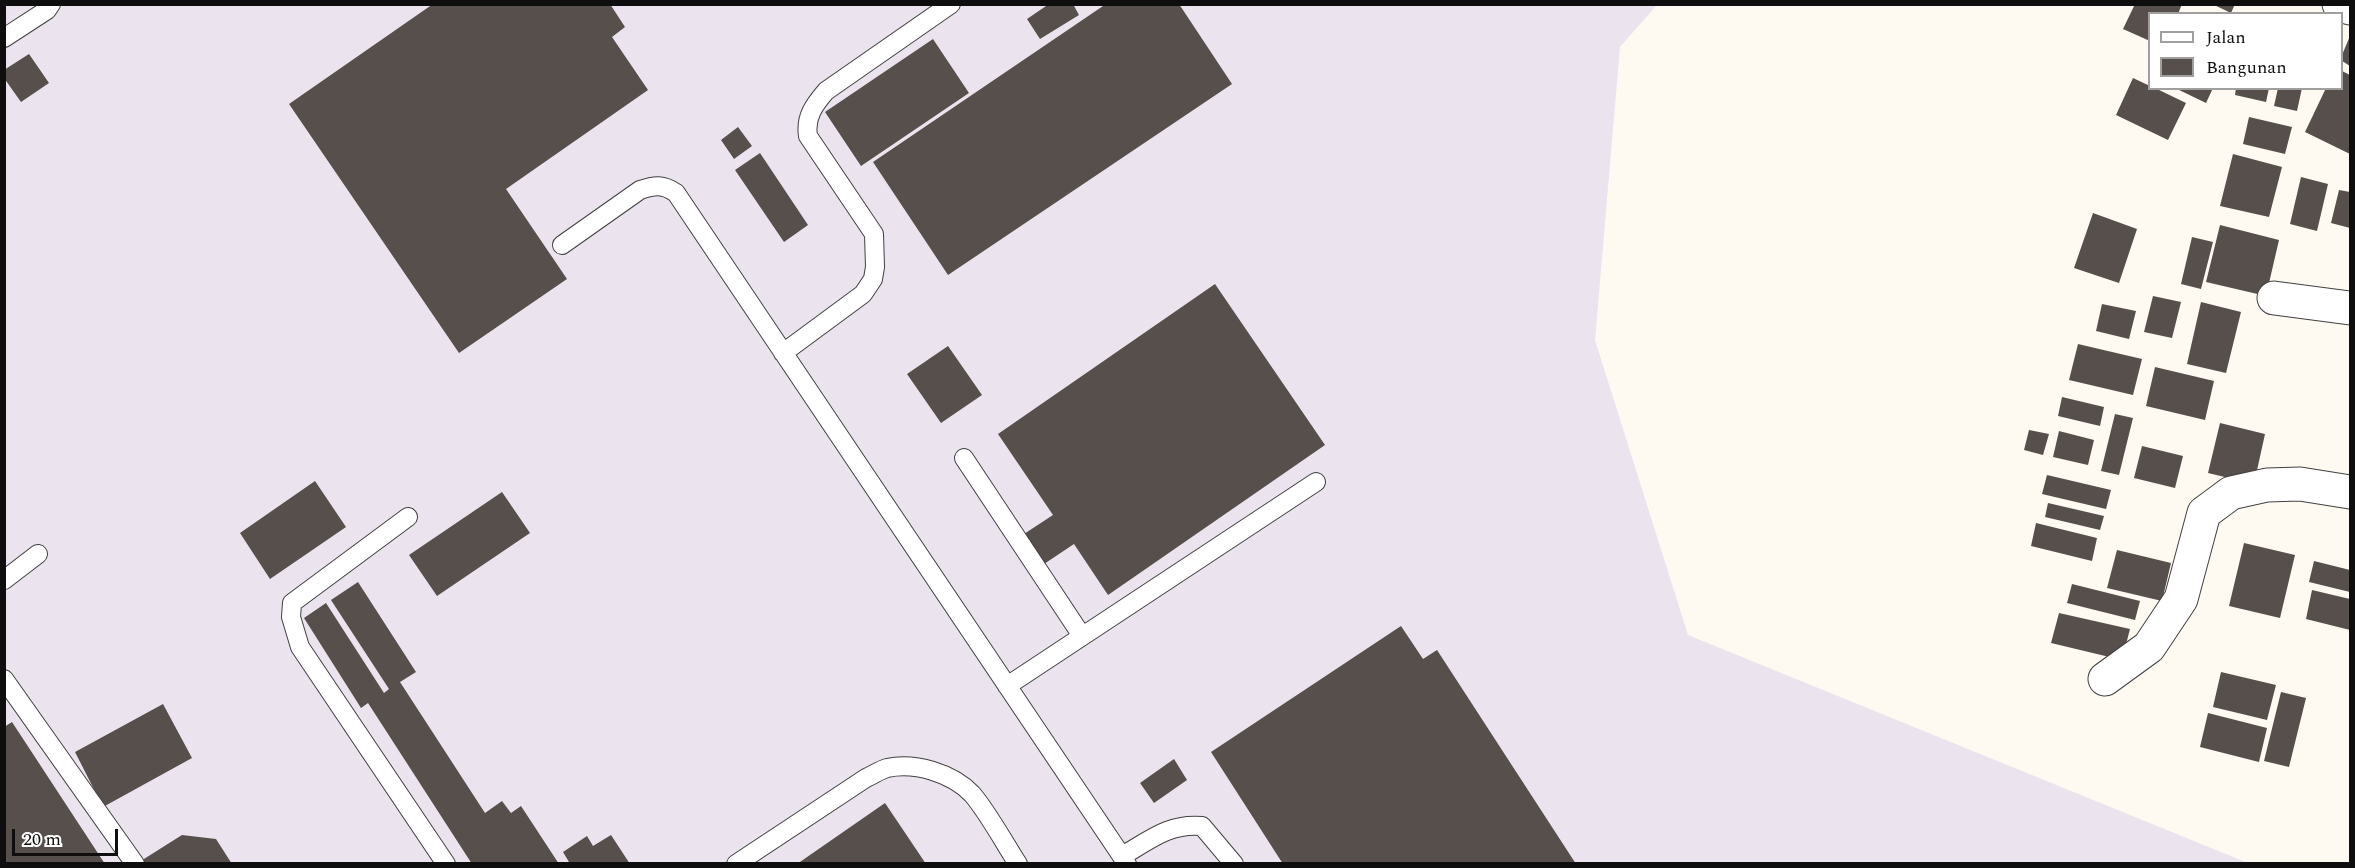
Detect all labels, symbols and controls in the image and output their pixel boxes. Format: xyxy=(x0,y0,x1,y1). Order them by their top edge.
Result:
legend xyxy=(2148,12,2343,90)
text: Jalan xyxy=(2206,24,2246,51)
text: Bangunan xyxy=(2206,54,2287,81)
scale bar xyxy=(15,817,122,855)
text: 20 m xyxy=(23,826,61,853)

